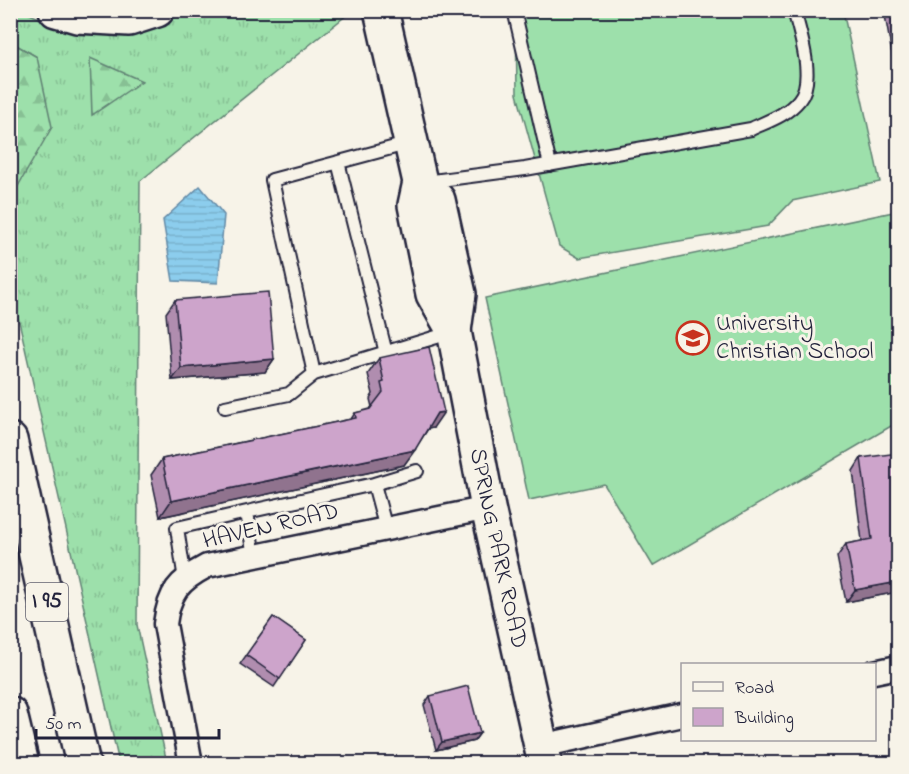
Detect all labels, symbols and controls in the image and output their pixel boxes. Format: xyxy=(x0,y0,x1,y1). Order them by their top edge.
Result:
place label: University Christian School xyxy=(716,307,873,370)
school or university icon: University Christian School xyxy=(675,320,711,356)
street label: SPRING PARK ROAD xyxy=(459,445,536,652)
street label: HAVEN ROAD xyxy=(200,494,342,560)
road number: I 95 xyxy=(26,583,68,621)
legend xyxy=(681,663,876,741)
text: Road xyxy=(735,676,774,702)
scale bar xyxy=(36,702,219,740)
text: Building xyxy=(734,706,794,733)
text: 50 m xyxy=(45,712,82,738)

